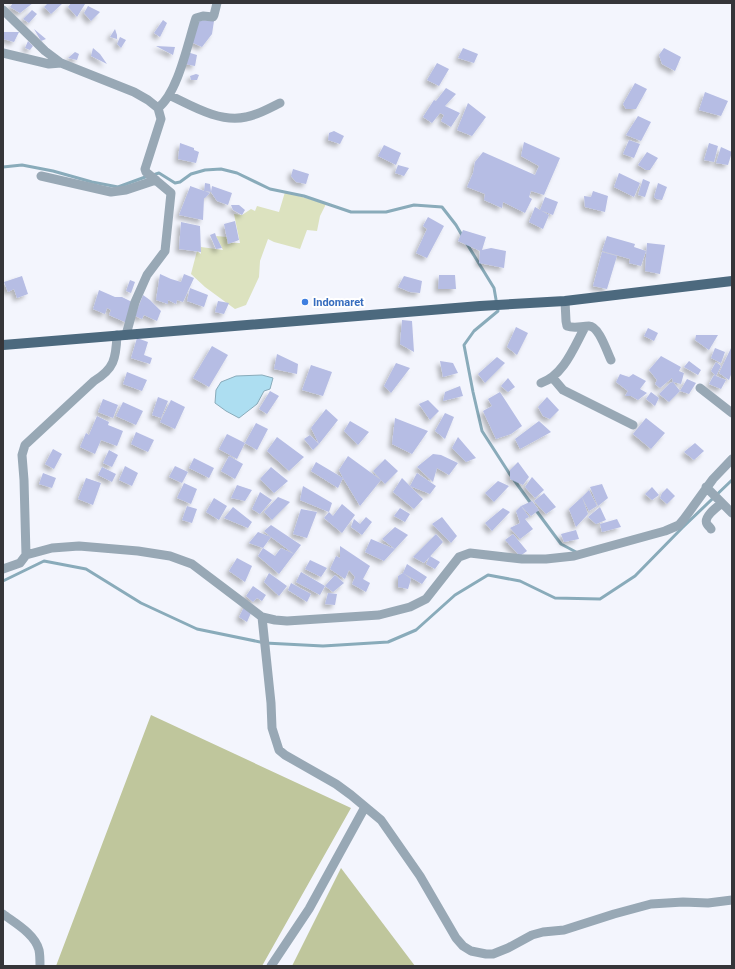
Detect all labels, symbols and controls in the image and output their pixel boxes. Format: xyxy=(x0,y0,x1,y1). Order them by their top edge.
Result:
place label: Indomaret xyxy=(313,296,364,309)
marker: Indomaret xyxy=(300,297,310,307)

